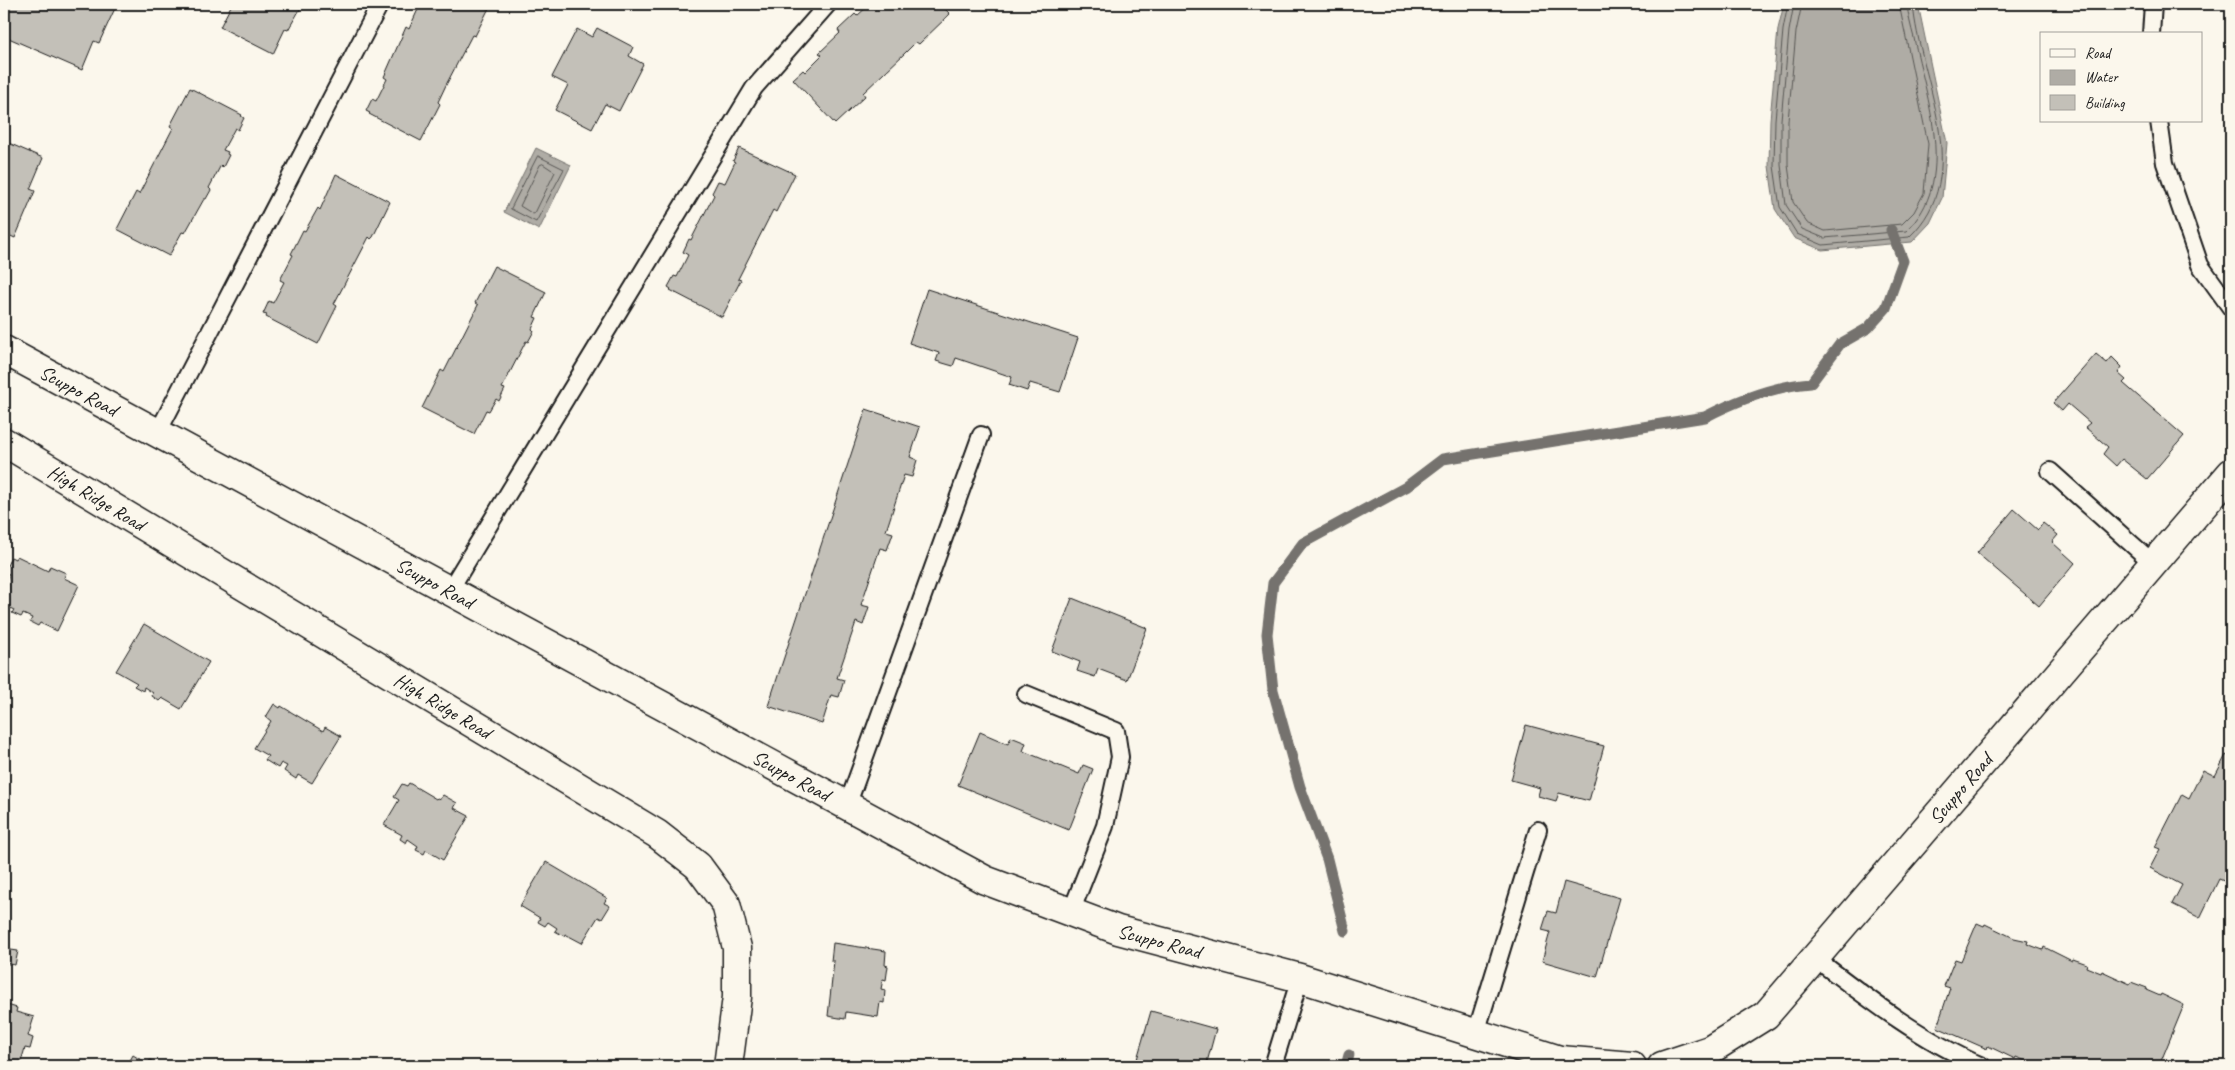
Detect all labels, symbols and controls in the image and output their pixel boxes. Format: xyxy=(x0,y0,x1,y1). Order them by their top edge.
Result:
legend xyxy=(2040,32,2202,122)
text: Road xyxy=(2085,44,2112,63)
text: Water xyxy=(2085,68,2119,87)
text: Building xyxy=(2085,94,2125,113)
street label: Scuppo Road xyxy=(35,359,125,423)
street label: High Ridge Road xyxy=(43,459,152,538)
street label: Scuppo Road xyxy=(392,552,481,616)
street label: High Ridge Road xyxy=(390,667,499,746)
street label: Scuppo Road xyxy=(748,744,838,808)
street label: Scuppo Road xyxy=(1923,746,2000,829)
street label: Scuppo Road xyxy=(1115,918,1207,965)

